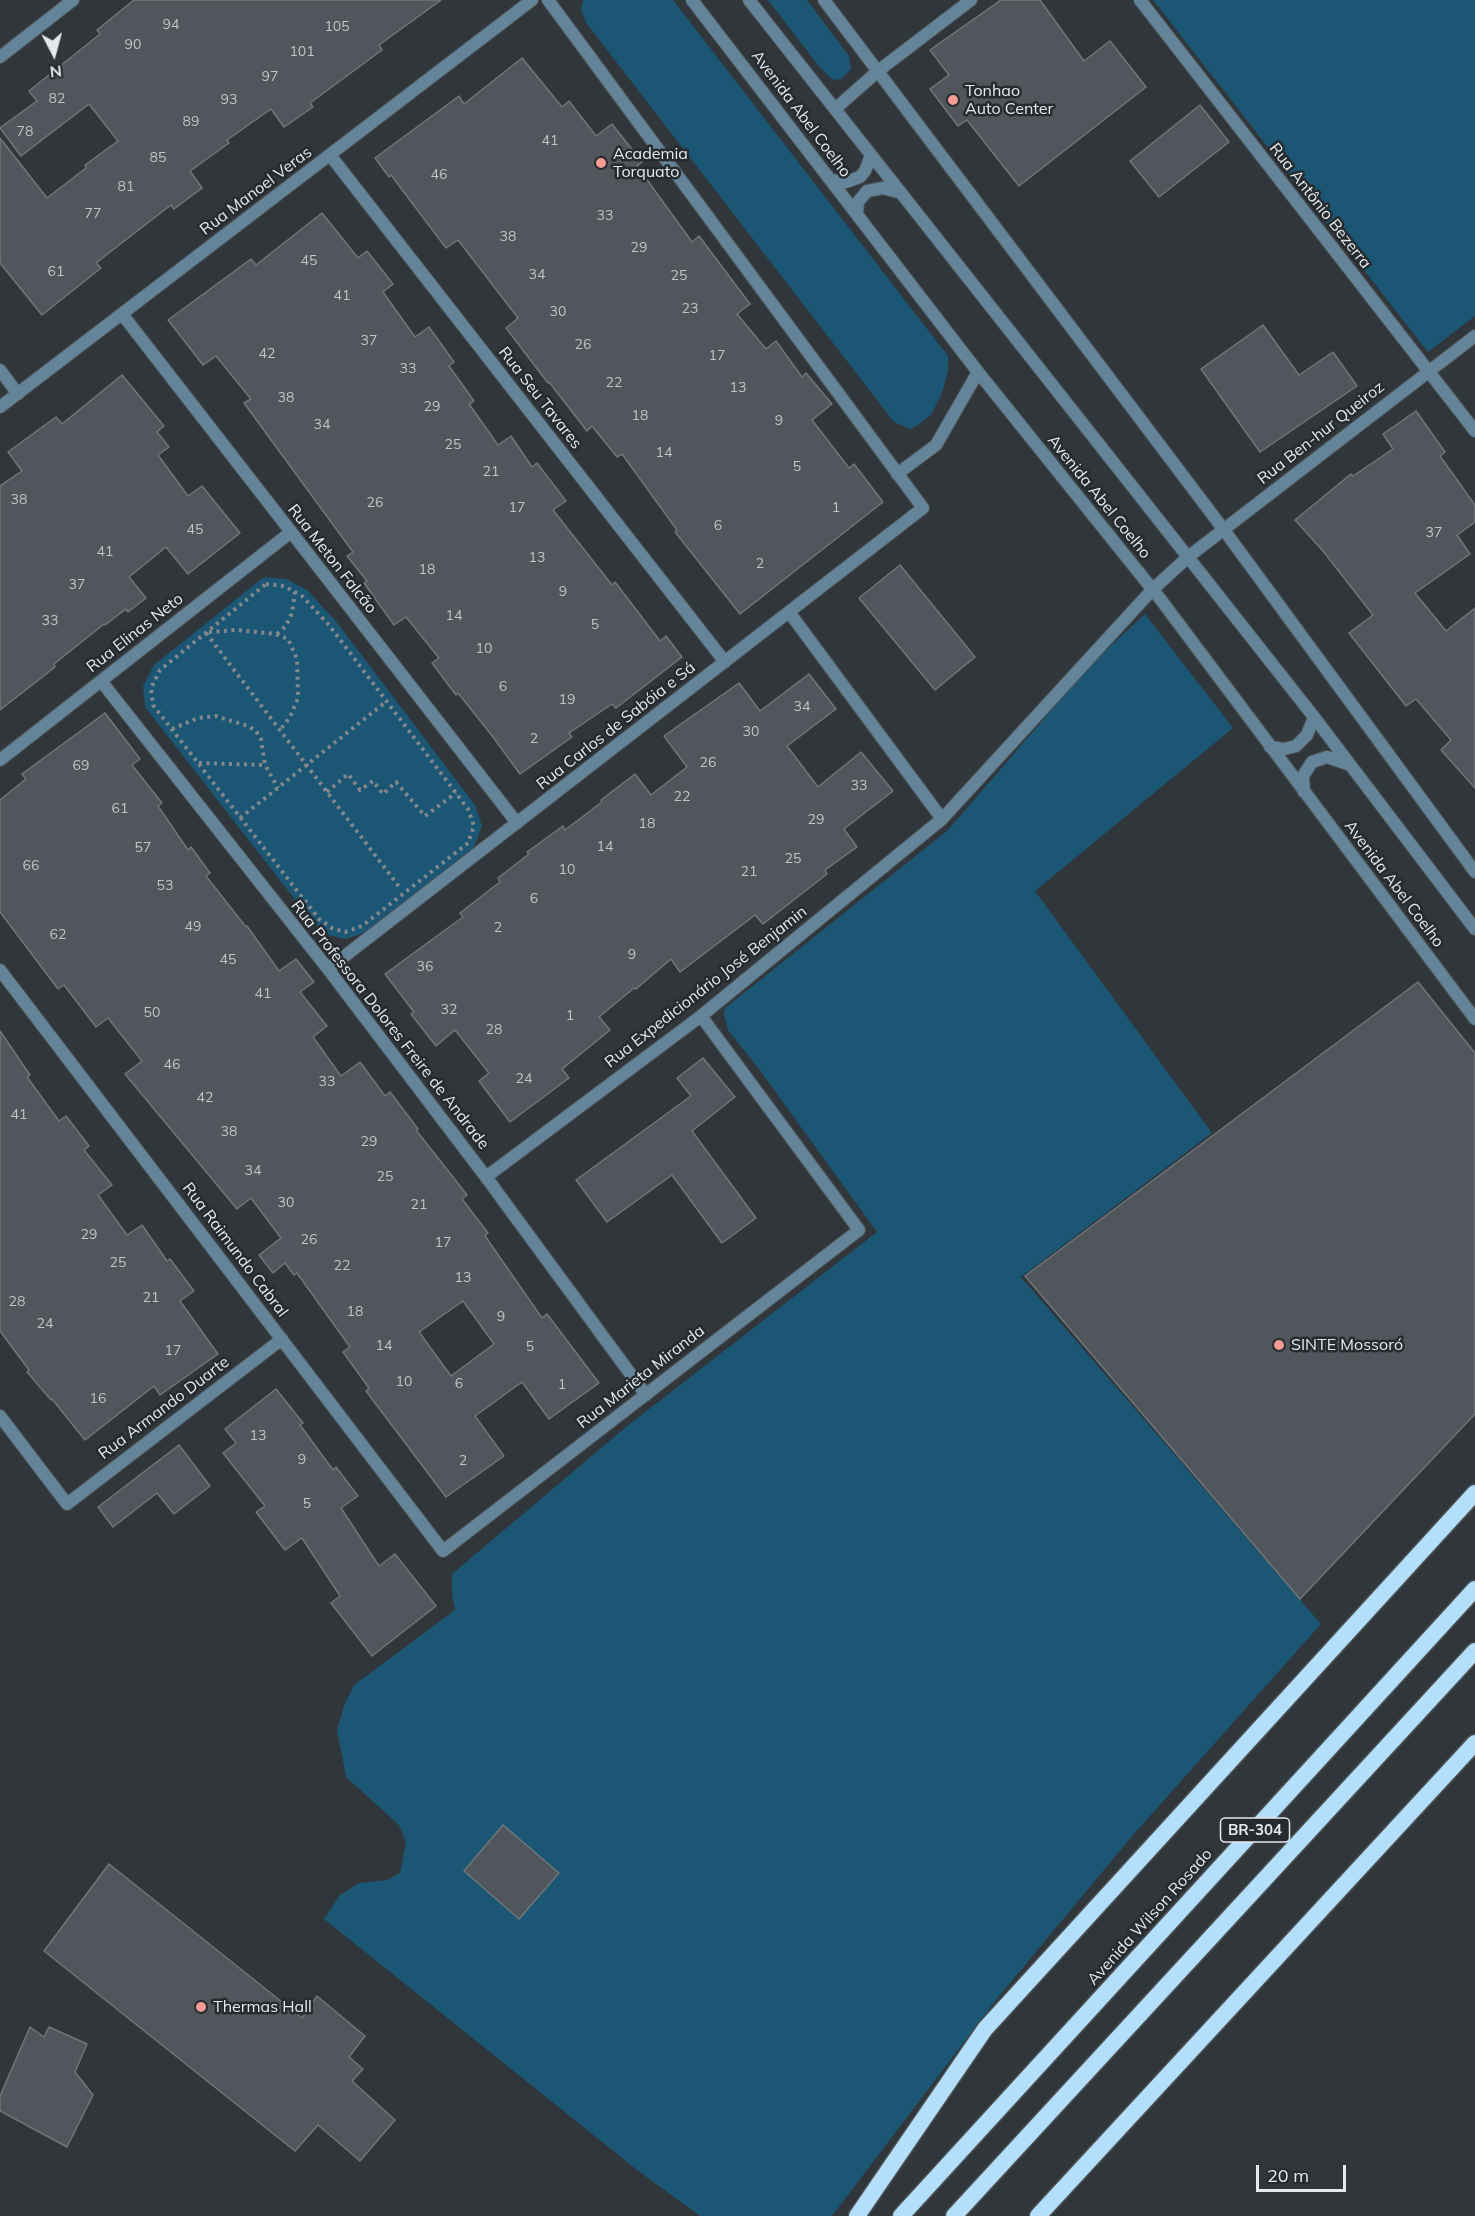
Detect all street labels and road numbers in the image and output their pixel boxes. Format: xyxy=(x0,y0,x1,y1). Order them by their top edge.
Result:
street label: Avenida Abel Coelho xyxy=(747,47,855,181)
street label: Rua Antônio Bezerra xyxy=(1265,139,1375,273)
street label: Rua Manoel Veras xyxy=(196,143,316,239)
street label: Rua Seu Tavares xyxy=(494,343,586,453)
street label: Rua Ben-hur Queiroz xyxy=(1254,378,1388,488)
street label: Avenida Abel Coelho xyxy=(1043,431,1155,563)
street label: Rua Meton Falcão xyxy=(283,501,381,617)
street label: Rua Elinas Neto xyxy=(83,589,187,677)
street label: Rua Carlos de Sabóia e Sá xyxy=(533,658,699,794)
street label: Avenida Abel Coelho xyxy=(1340,817,1448,951)
street label: Rua Professora Dolores Freire de Andrade xyxy=(287,897,493,1153)
street label: Rua Expedicionário José Benjamin xyxy=(601,902,811,1072)
street label: Rua Raimundo Cabral xyxy=(178,1179,292,1321)
street label: Rua Marieta Miranda xyxy=(573,1321,709,1433)
street label: Rua Armando Duarte xyxy=(95,1353,233,1463)
road number: BR-304 xyxy=(1220,1818,1290,1842)
street label: Avenida Wilson Rosado xyxy=(1084,1845,1216,1989)

